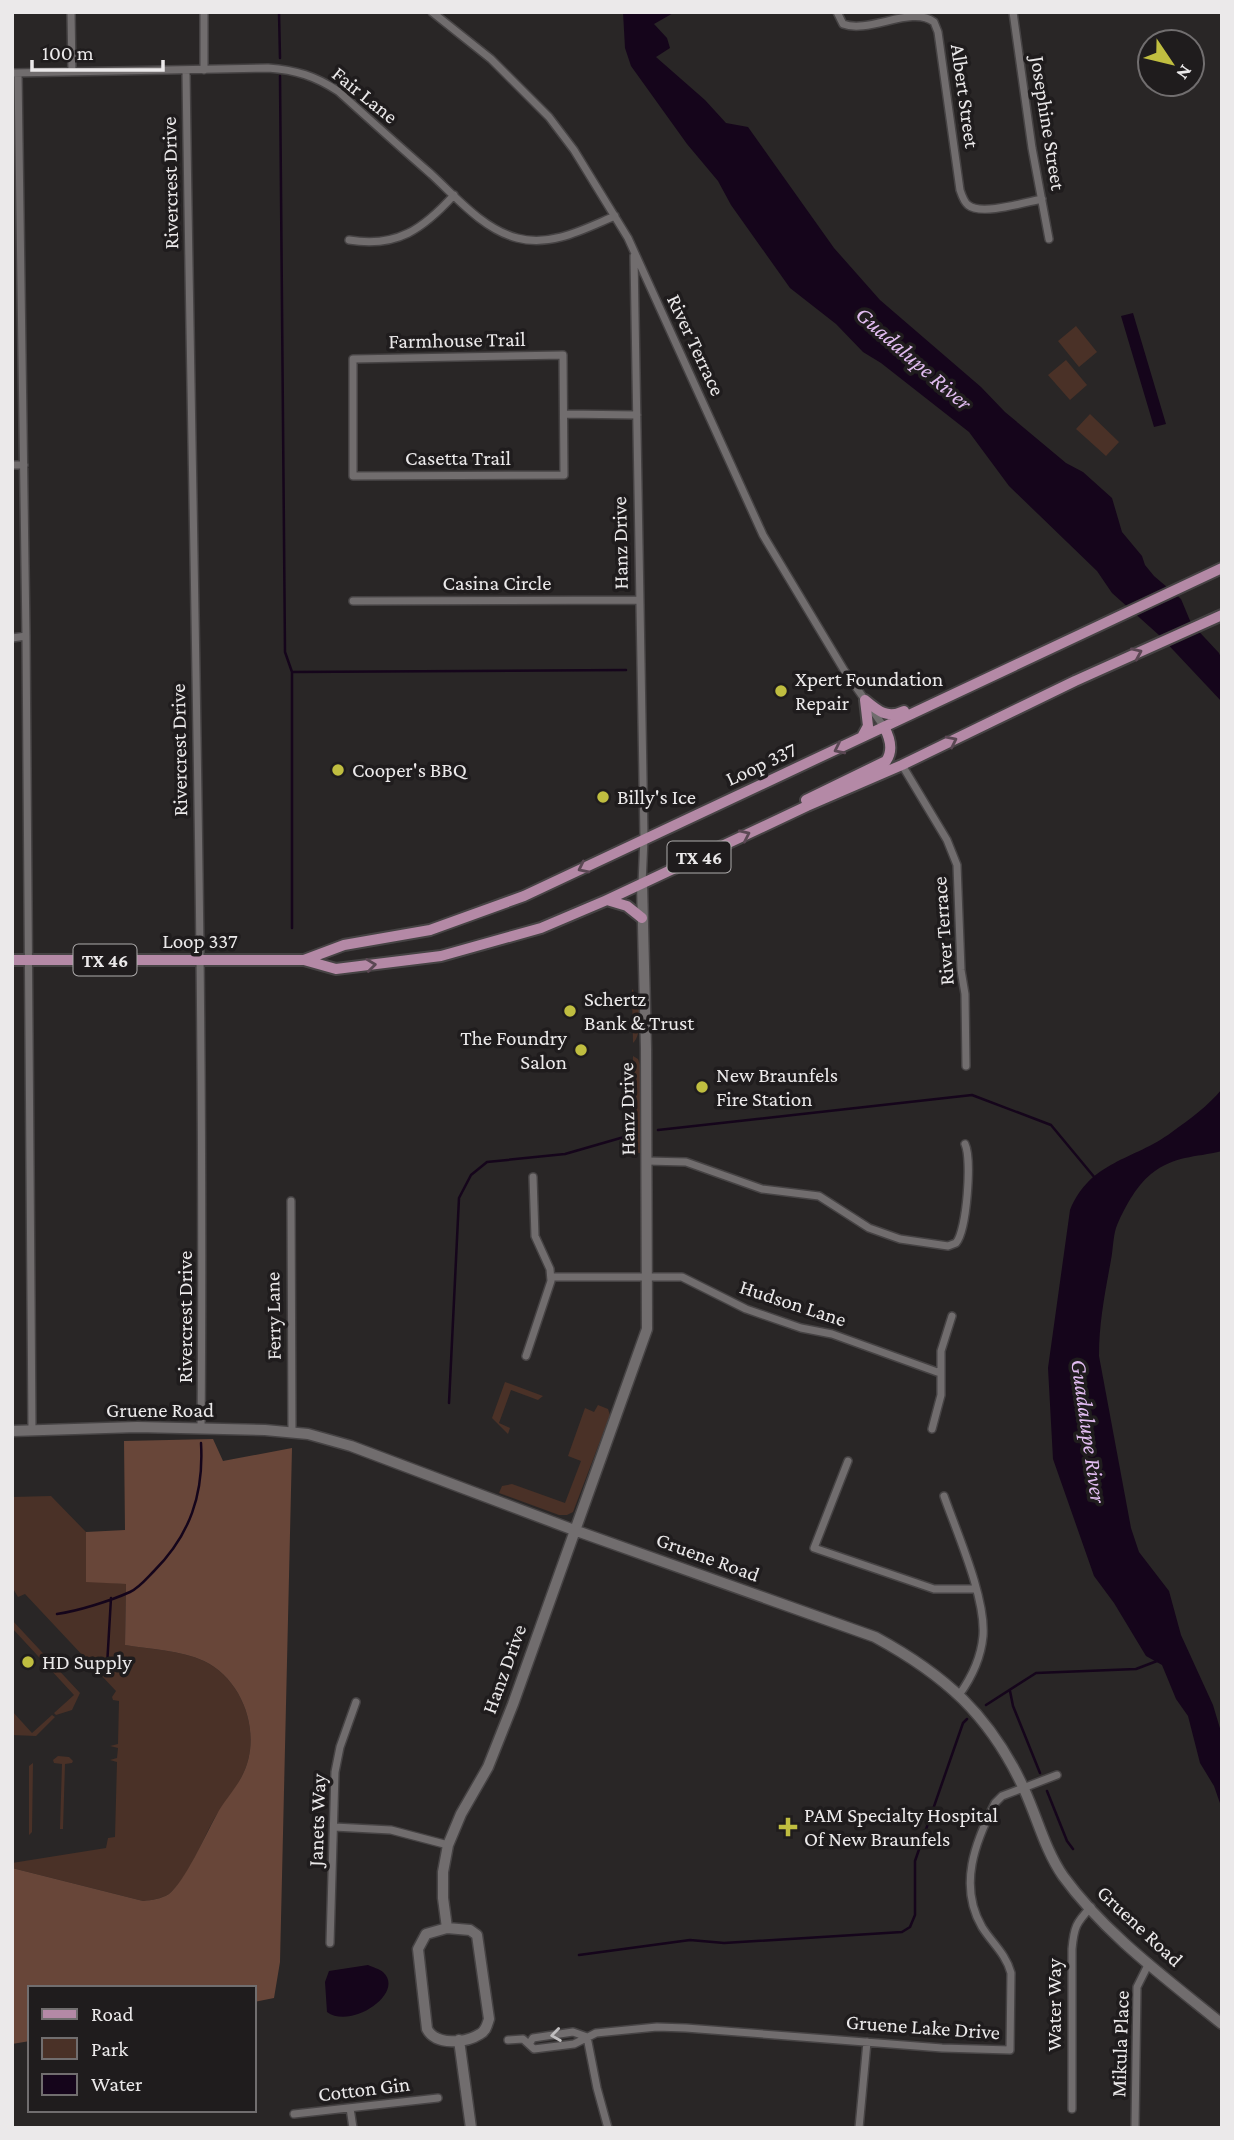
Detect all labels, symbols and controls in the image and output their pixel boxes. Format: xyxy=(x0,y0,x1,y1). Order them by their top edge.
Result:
scale bar xyxy=(32,28,163,72)
north arrow xyxy=(1136,28,1206,98)
text: 100 m xyxy=(42,41,94,65)
street label: Albert Street xyxy=(946,42,984,151)
street label: Josephine Street xyxy=(1025,52,1071,193)
street label: Fair Lane xyxy=(327,61,403,129)
text: N xyxy=(1172,61,1197,84)
street label: Rivercrest Drive xyxy=(157,116,183,250)
street label: River Terrace xyxy=(662,290,730,400)
water label: Guadalupe River xyxy=(851,301,978,416)
street label: Farmhouse Trail xyxy=(388,327,526,353)
street label: Casetta Trail xyxy=(405,446,511,470)
street label: Hanz Drive xyxy=(607,496,633,590)
street label: Casina Circle xyxy=(443,571,551,595)
one-way arrow xyxy=(1130,647,1143,661)
place label: Xpert Foundation Repair xyxy=(795,667,943,715)
street label: Rivercrest Drive xyxy=(166,683,192,817)
marker: Xpert Foundation Repair xyxy=(773,683,789,699)
one-way arrow xyxy=(945,735,957,749)
street label: Loop 337 xyxy=(722,737,801,791)
one-way arrow xyxy=(834,740,846,754)
place label: Cooper's BBQ xyxy=(352,758,468,782)
marker: Cooper's BBQ xyxy=(330,762,346,778)
place label: Billy's Ice xyxy=(617,785,696,809)
marker: Billy's Ice xyxy=(595,789,611,805)
one-way arrow xyxy=(738,829,750,843)
road number: TX 46 xyxy=(668,842,730,872)
one-way arrow xyxy=(578,860,590,874)
street label: River Terrace xyxy=(927,876,959,986)
street label: Loop 337 xyxy=(162,929,238,953)
road number: TX 46 xyxy=(74,944,136,976)
one-way arrow xyxy=(365,957,377,972)
place label: Schertz Bank & Trust xyxy=(584,987,695,1035)
marker: Schertz Bank & Trust xyxy=(562,1003,578,1019)
place label: The Foundry Salon xyxy=(460,1026,567,1074)
marker: The Foundry Salon xyxy=(573,1042,589,1058)
street label: Hanz Drive xyxy=(614,1062,640,1156)
place label: New Braunfels Fire Station xyxy=(716,1063,838,1111)
marker: New Braunfels Fire Station xyxy=(694,1079,710,1095)
street label: Rivercrest Drive xyxy=(173,1251,197,1383)
street label: Ferry Lane xyxy=(260,1272,286,1360)
street label: Hudson Lane xyxy=(737,1275,849,1331)
water label: Guadalupe River xyxy=(1066,1358,1112,1505)
street label: Gruene Road xyxy=(106,1398,214,1422)
street label: Gruene Road xyxy=(653,1527,763,1587)
street label: Hanz Drive xyxy=(477,1621,531,1717)
place label: HD Supply xyxy=(42,1650,132,1674)
marker: HD Supply xyxy=(20,1654,36,1670)
street label: Janets Way xyxy=(303,1773,331,1869)
place label: PAM Specialty Hospital Of New Braunfels xyxy=(804,1803,998,1851)
marker: PAM Specialty Hospital Of New Braunfels xyxy=(778,1817,798,1837)
street label: Gruene Road xyxy=(1092,1880,1188,1972)
street label: Water Way xyxy=(1042,1958,1066,2052)
legend xyxy=(28,1986,256,2112)
street label: Mikula Place xyxy=(1106,1990,1134,2098)
text: Road xyxy=(91,2002,134,2026)
street label: Gruene Lake Drive xyxy=(845,2010,1001,2044)
one-way arrow xyxy=(551,2027,562,2042)
text: Park xyxy=(91,2037,128,2061)
street label: Cotton Gin xyxy=(317,2071,411,2107)
text: Water xyxy=(91,2072,143,2096)

